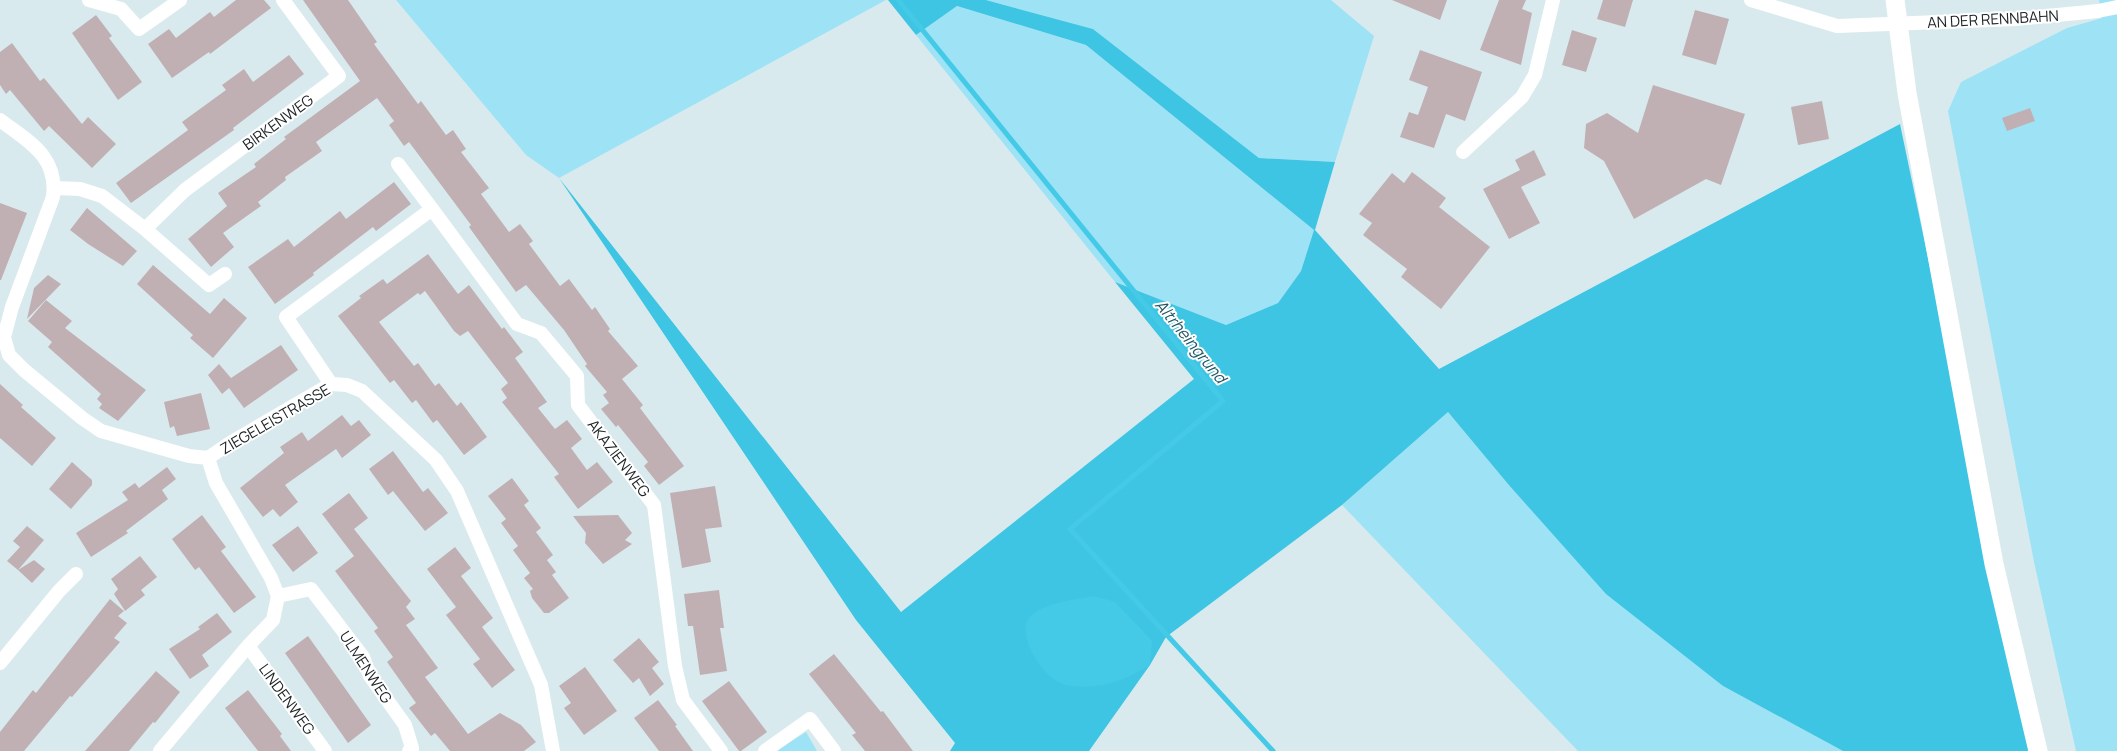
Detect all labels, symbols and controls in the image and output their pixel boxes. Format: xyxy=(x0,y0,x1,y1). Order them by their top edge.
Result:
street label: AN DER RENNBAHN xyxy=(1927,5,2059,33)
street label: BIRKENWEG xyxy=(238,89,318,155)
water label: Altrheingrund xyxy=(1150,295,1233,389)
street label: ZIEGELEISTRASSE xyxy=(216,379,334,459)
street label: AKAZIENWEG xyxy=(583,415,655,501)
street label: ULMENWEG xyxy=(335,627,397,708)
street label: LINDENWEG xyxy=(254,659,320,739)

